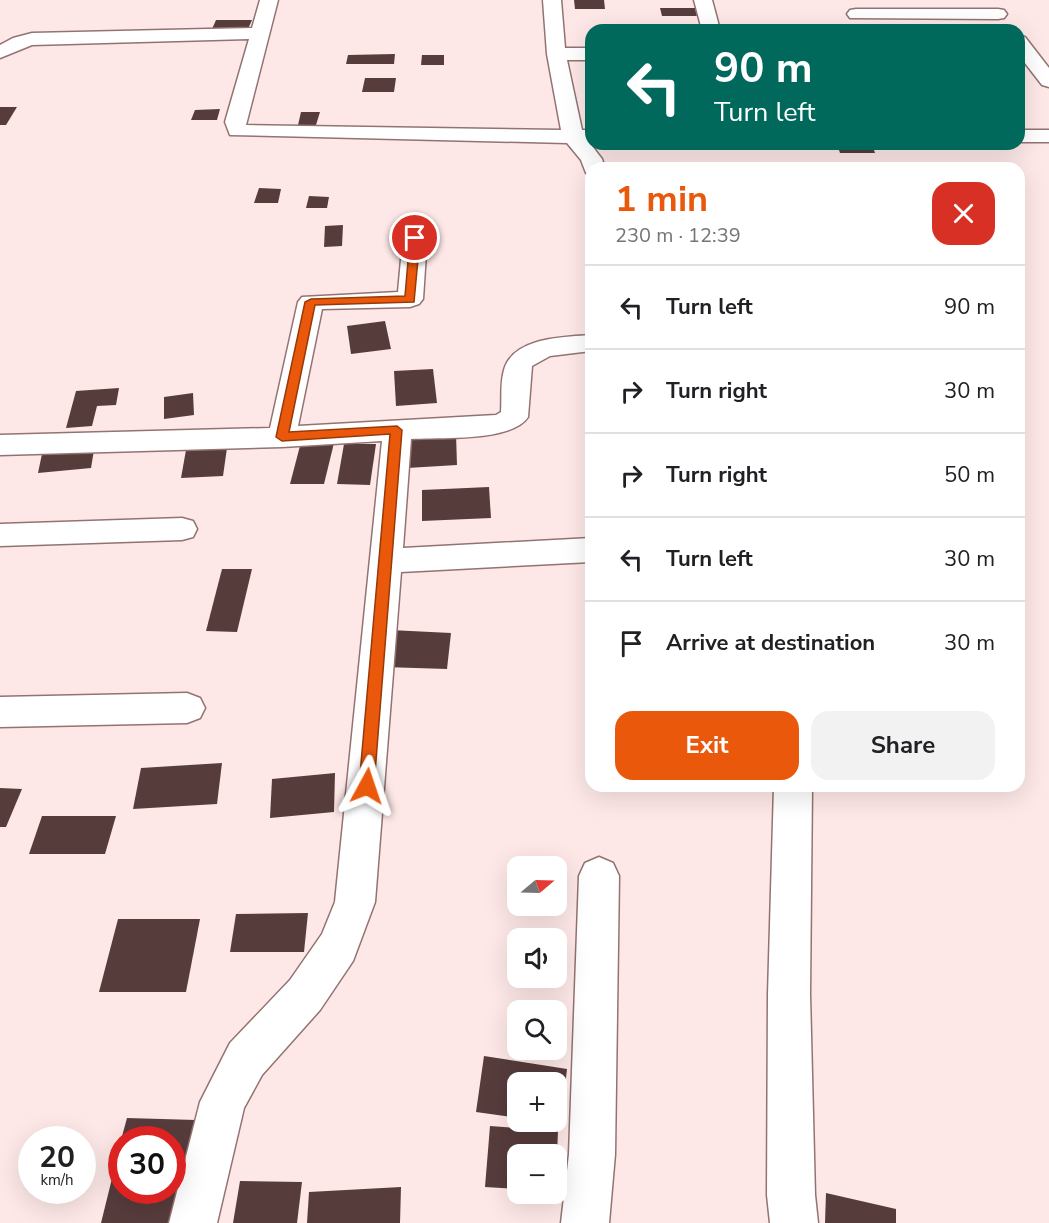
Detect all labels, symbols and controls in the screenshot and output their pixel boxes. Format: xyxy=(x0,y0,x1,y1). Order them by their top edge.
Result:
text: 90 m xyxy=(714,40,813,97)
icon: left xyxy=(615,48,693,126)
text: Turn left xyxy=(714,94,815,131)
text: 1 min xyxy=(615,175,708,224)
button: close xyxy=(932,182,995,245)
pin xyxy=(389,212,440,263)
icon: arrive xyxy=(398,221,431,254)
text: 230 m · 12:39 xyxy=(615,222,741,249)
icon: left xyxy=(615,291,648,324)
text: Turn left xyxy=(666,292,753,322)
text: 90 m xyxy=(944,292,995,322)
icon: right xyxy=(615,375,648,408)
text: Turn right xyxy=(666,376,767,406)
text: 30 m xyxy=(944,376,995,406)
icon: right xyxy=(615,459,648,492)
text: Turn right xyxy=(666,460,767,490)
text: 50 m xyxy=(944,460,995,490)
icon: left xyxy=(615,543,648,576)
text: Turn left xyxy=(666,544,753,574)
text: 30 m xyxy=(944,544,995,574)
icon: arrive xyxy=(615,627,648,660)
text: Arrive at destination xyxy=(666,628,875,658)
text: 30 m xyxy=(944,628,995,658)
button: Exit xyxy=(615,711,799,780)
button: Share xyxy=(811,711,995,780)
position arrow xyxy=(335,754,399,818)
north arrow xyxy=(507,856,567,916)
map controls xyxy=(507,856,567,1204)
button: sound xyxy=(507,928,567,988)
button: search xyxy=(507,1000,567,1060)
button: + xyxy=(507,1072,567,1132)
speed limit sign: 30 xyxy=(108,1126,186,1204)
text: 20 xyxy=(39,1137,75,1178)
button: − xyxy=(507,1144,567,1204)
text: km/h xyxy=(40,1170,74,1190)

